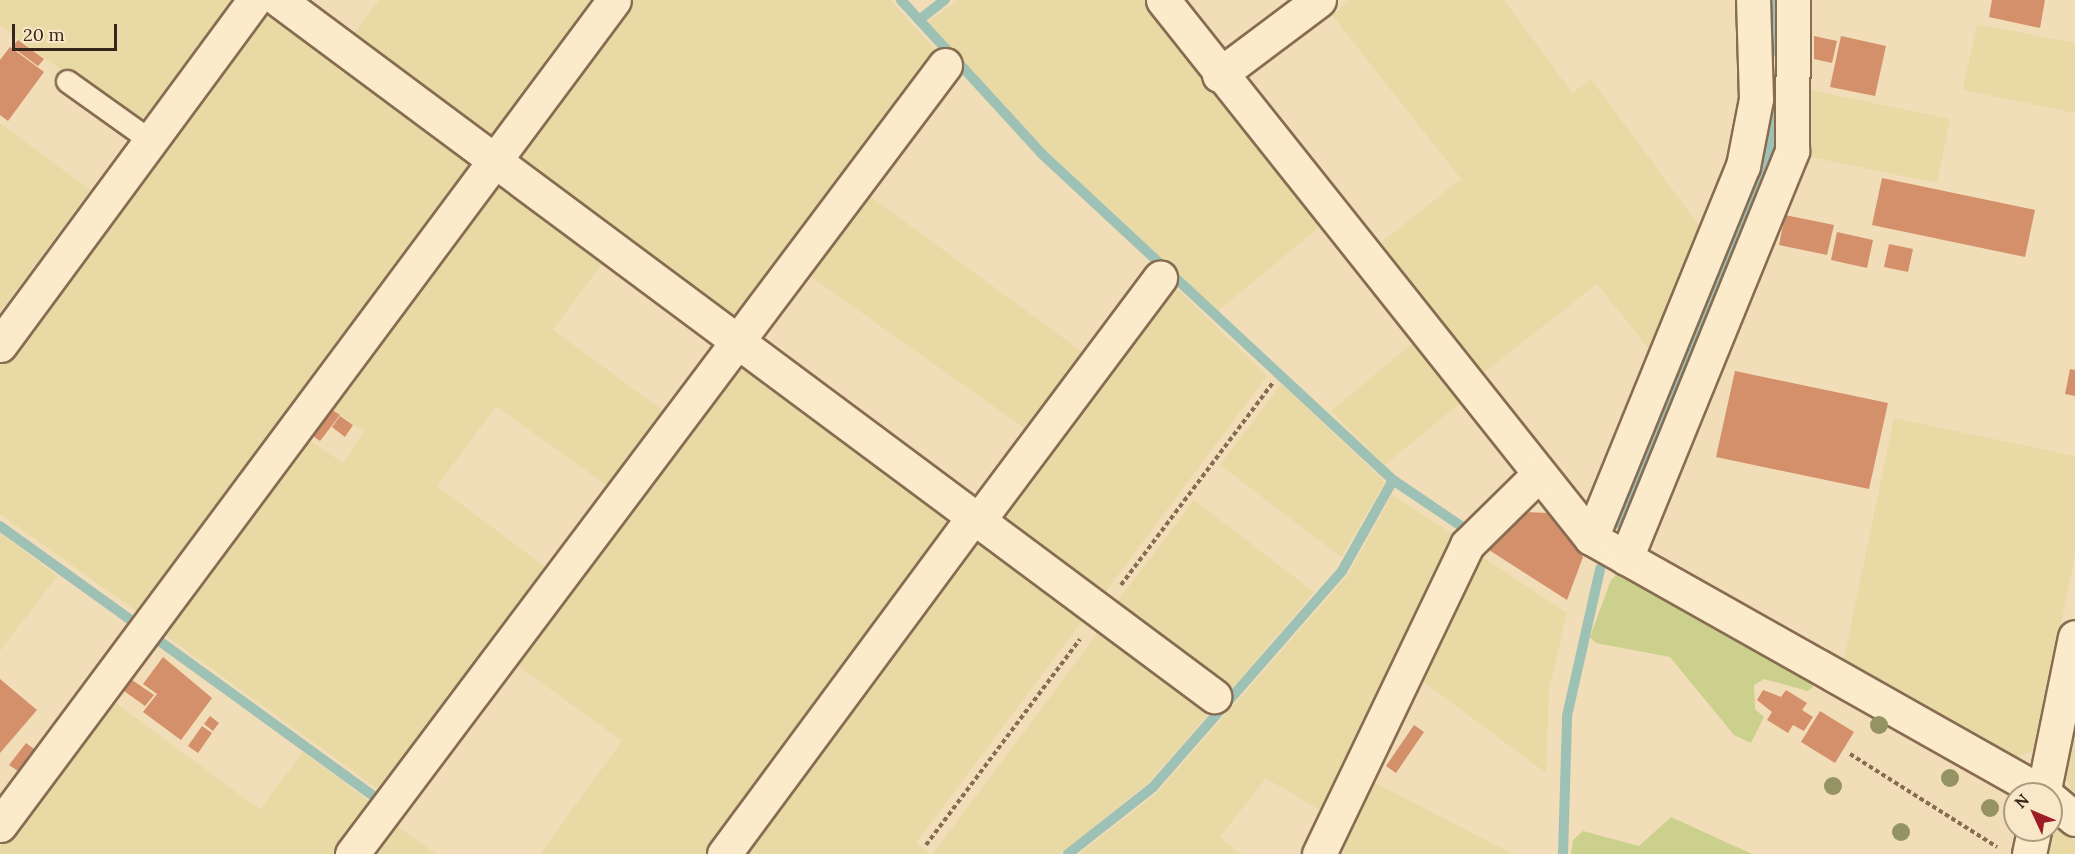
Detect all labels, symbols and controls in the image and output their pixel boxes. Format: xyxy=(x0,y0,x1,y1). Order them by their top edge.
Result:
scale bar xyxy=(15,12,120,50)
text: 20 m xyxy=(23,23,65,46)
north arrow xyxy=(2003,782,2063,842)
text: N xyxy=(2010,789,2033,812)

